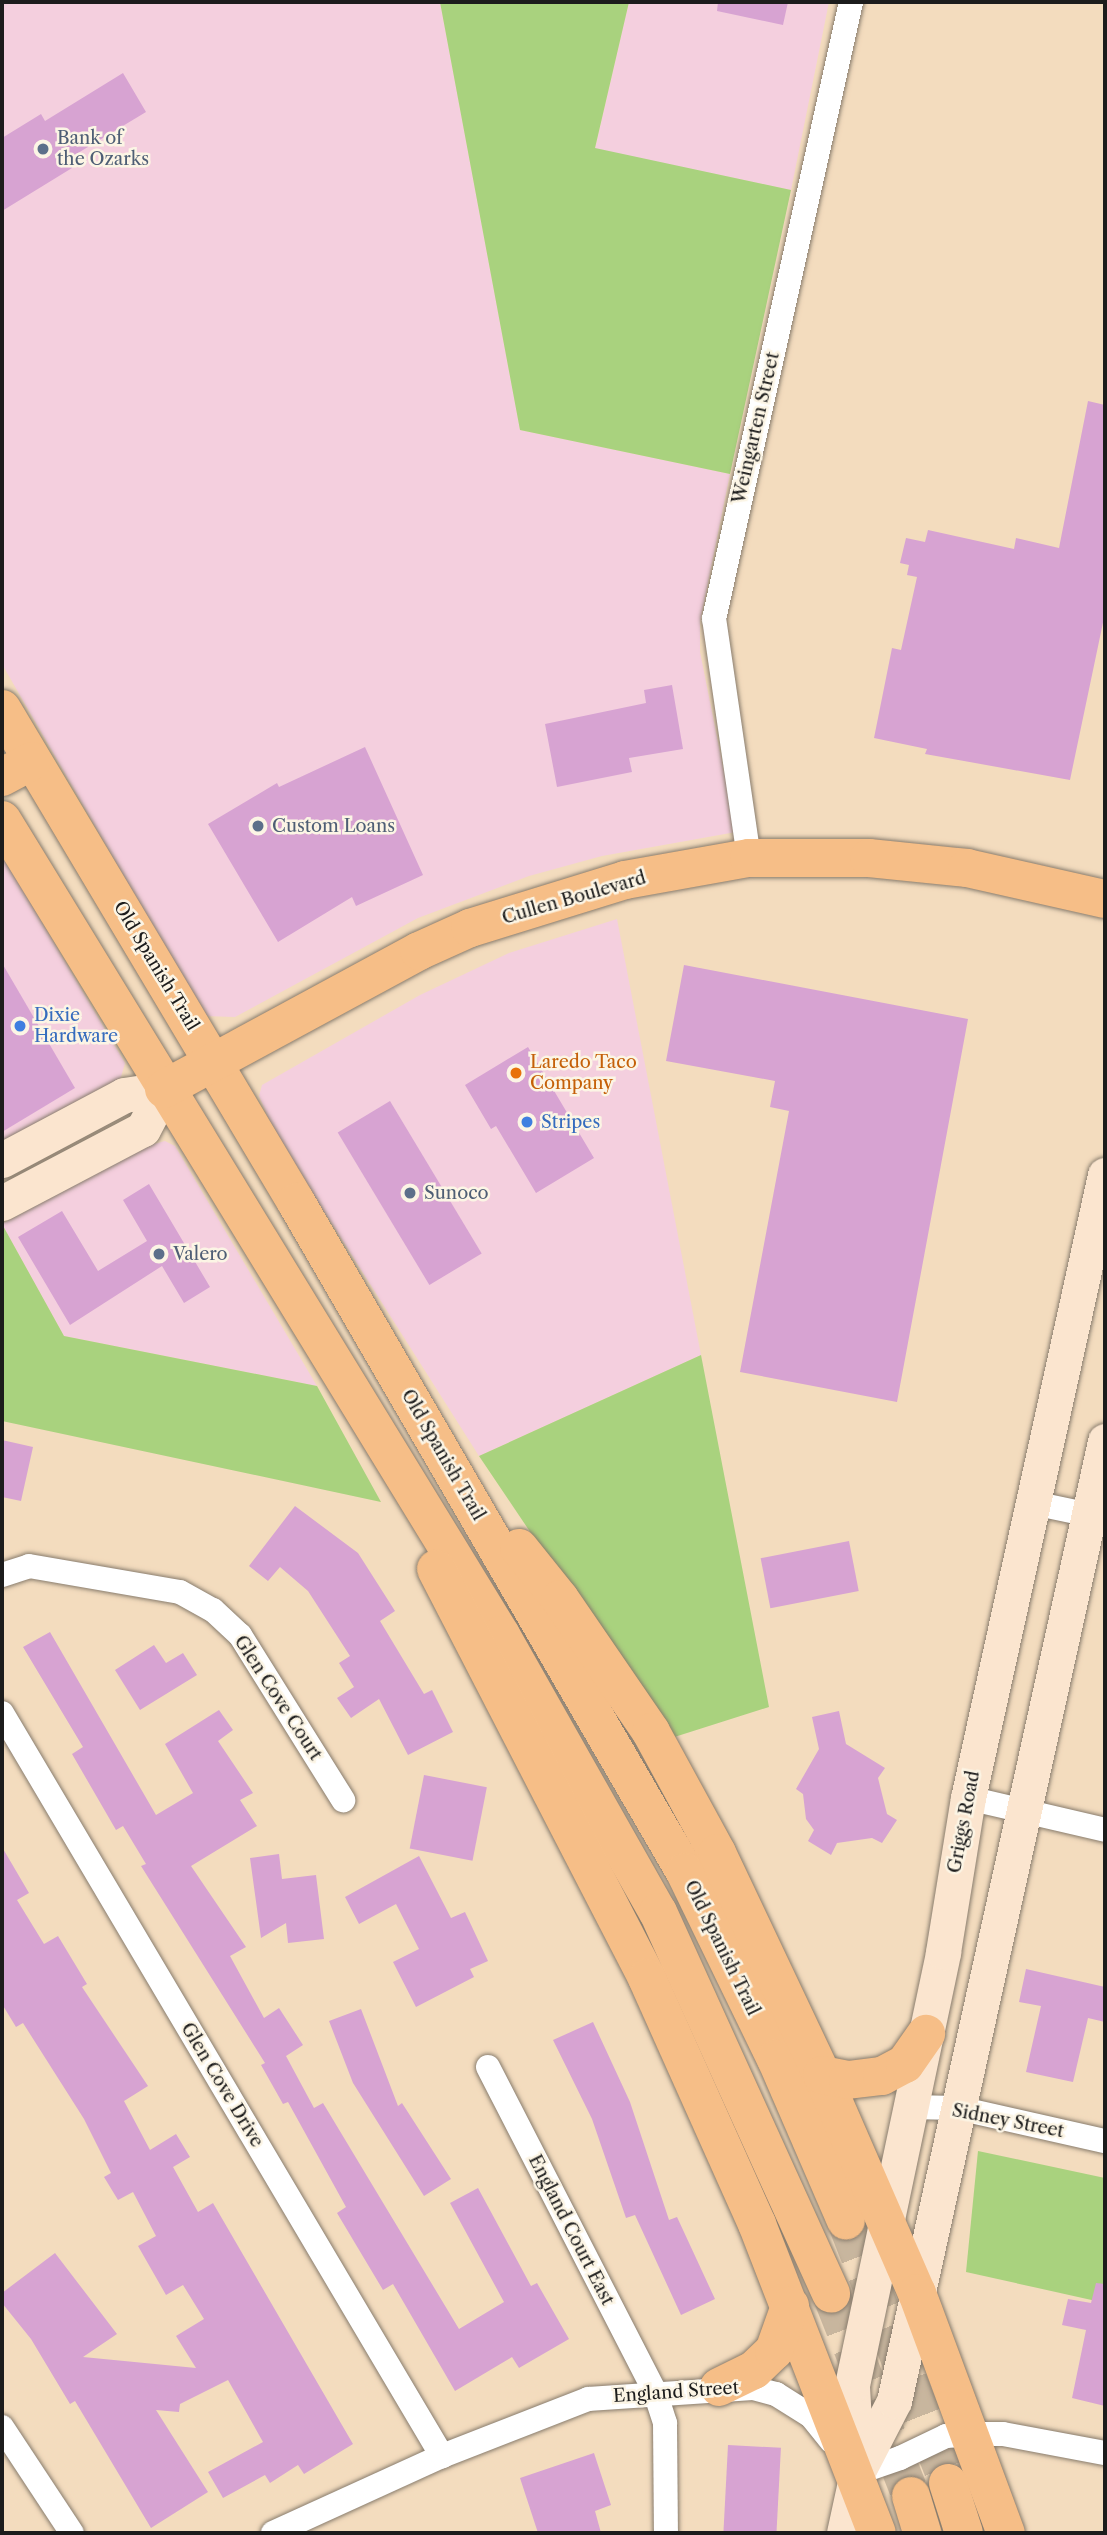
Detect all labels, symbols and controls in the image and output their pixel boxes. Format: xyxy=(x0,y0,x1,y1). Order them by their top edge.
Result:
place label: Bank of the Ozarks xyxy=(57,128,149,170)
marker: Bank of the Ozarks xyxy=(35,141,51,157)
street label: Weingarten Street xyxy=(728,350,784,506)
place label: Custom Loans xyxy=(272,815,395,837)
marker: Custom Loans xyxy=(250,818,266,834)
street label: Cullen Boulevard xyxy=(500,867,648,929)
street label: Old Spanish Trail xyxy=(109,897,203,1035)
place label: Dixie Hardware xyxy=(34,1005,118,1048)
marker: Dixie Hardware xyxy=(12,1018,28,1034)
place label: Laredo Taco Company xyxy=(530,1052,637,1094)
marker: Laredo Taco Company xyxy=(508,1065,524,1081)
place label: Stripes xyxy=(541,1111,600,1133)
marker: Stripes xyxy=(519,1114,535,1130)
place label: Sunoco xyxy=(424,1182,489,1204)
marker: Sunoco xyxy=(402,1185,418,1201)
place label: Valero xyxy=(173,1243,228,1265)
marker: Valero xyxy=(151,1246,167,1262)
street label: Old Spanish Trail xyxy=(397,1385,489,1525)
street label: Glen Cove Court xyxy=(230,1632,326,1764)
street label: Griggs Road xyxy=(944,1769,984,1875)
street label: Old Spanish Trail xyxy=(680,1877,764,2019)
street label: Glen Cove Drive xyxy=(176,2019,268,2151)
street label: Sidney Street xyxy=(950,2100,1066,2142)
street label: England Court East xyxy=(524,2151,618,2309)
street label: England Street xyxy=(612,2377,740,2407)

